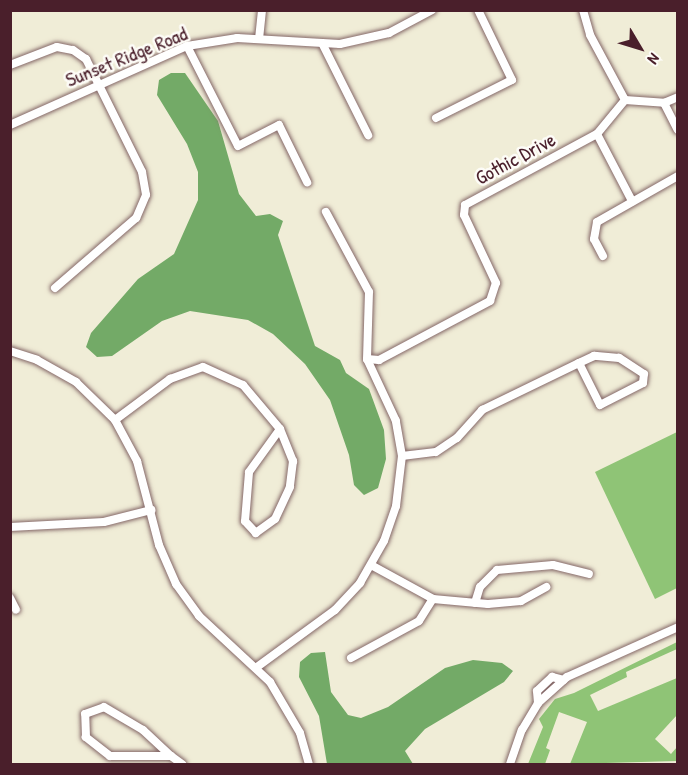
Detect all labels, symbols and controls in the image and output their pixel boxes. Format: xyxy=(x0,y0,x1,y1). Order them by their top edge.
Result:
north arrow xyxy=(610,18,670,78)
street label: Sunset Ridge Road xyxy=(62,21,190,91)
text: N xyxy=(643,49,665,69)
street label: Gothic Drive xyxy=(471,127,559,189)

